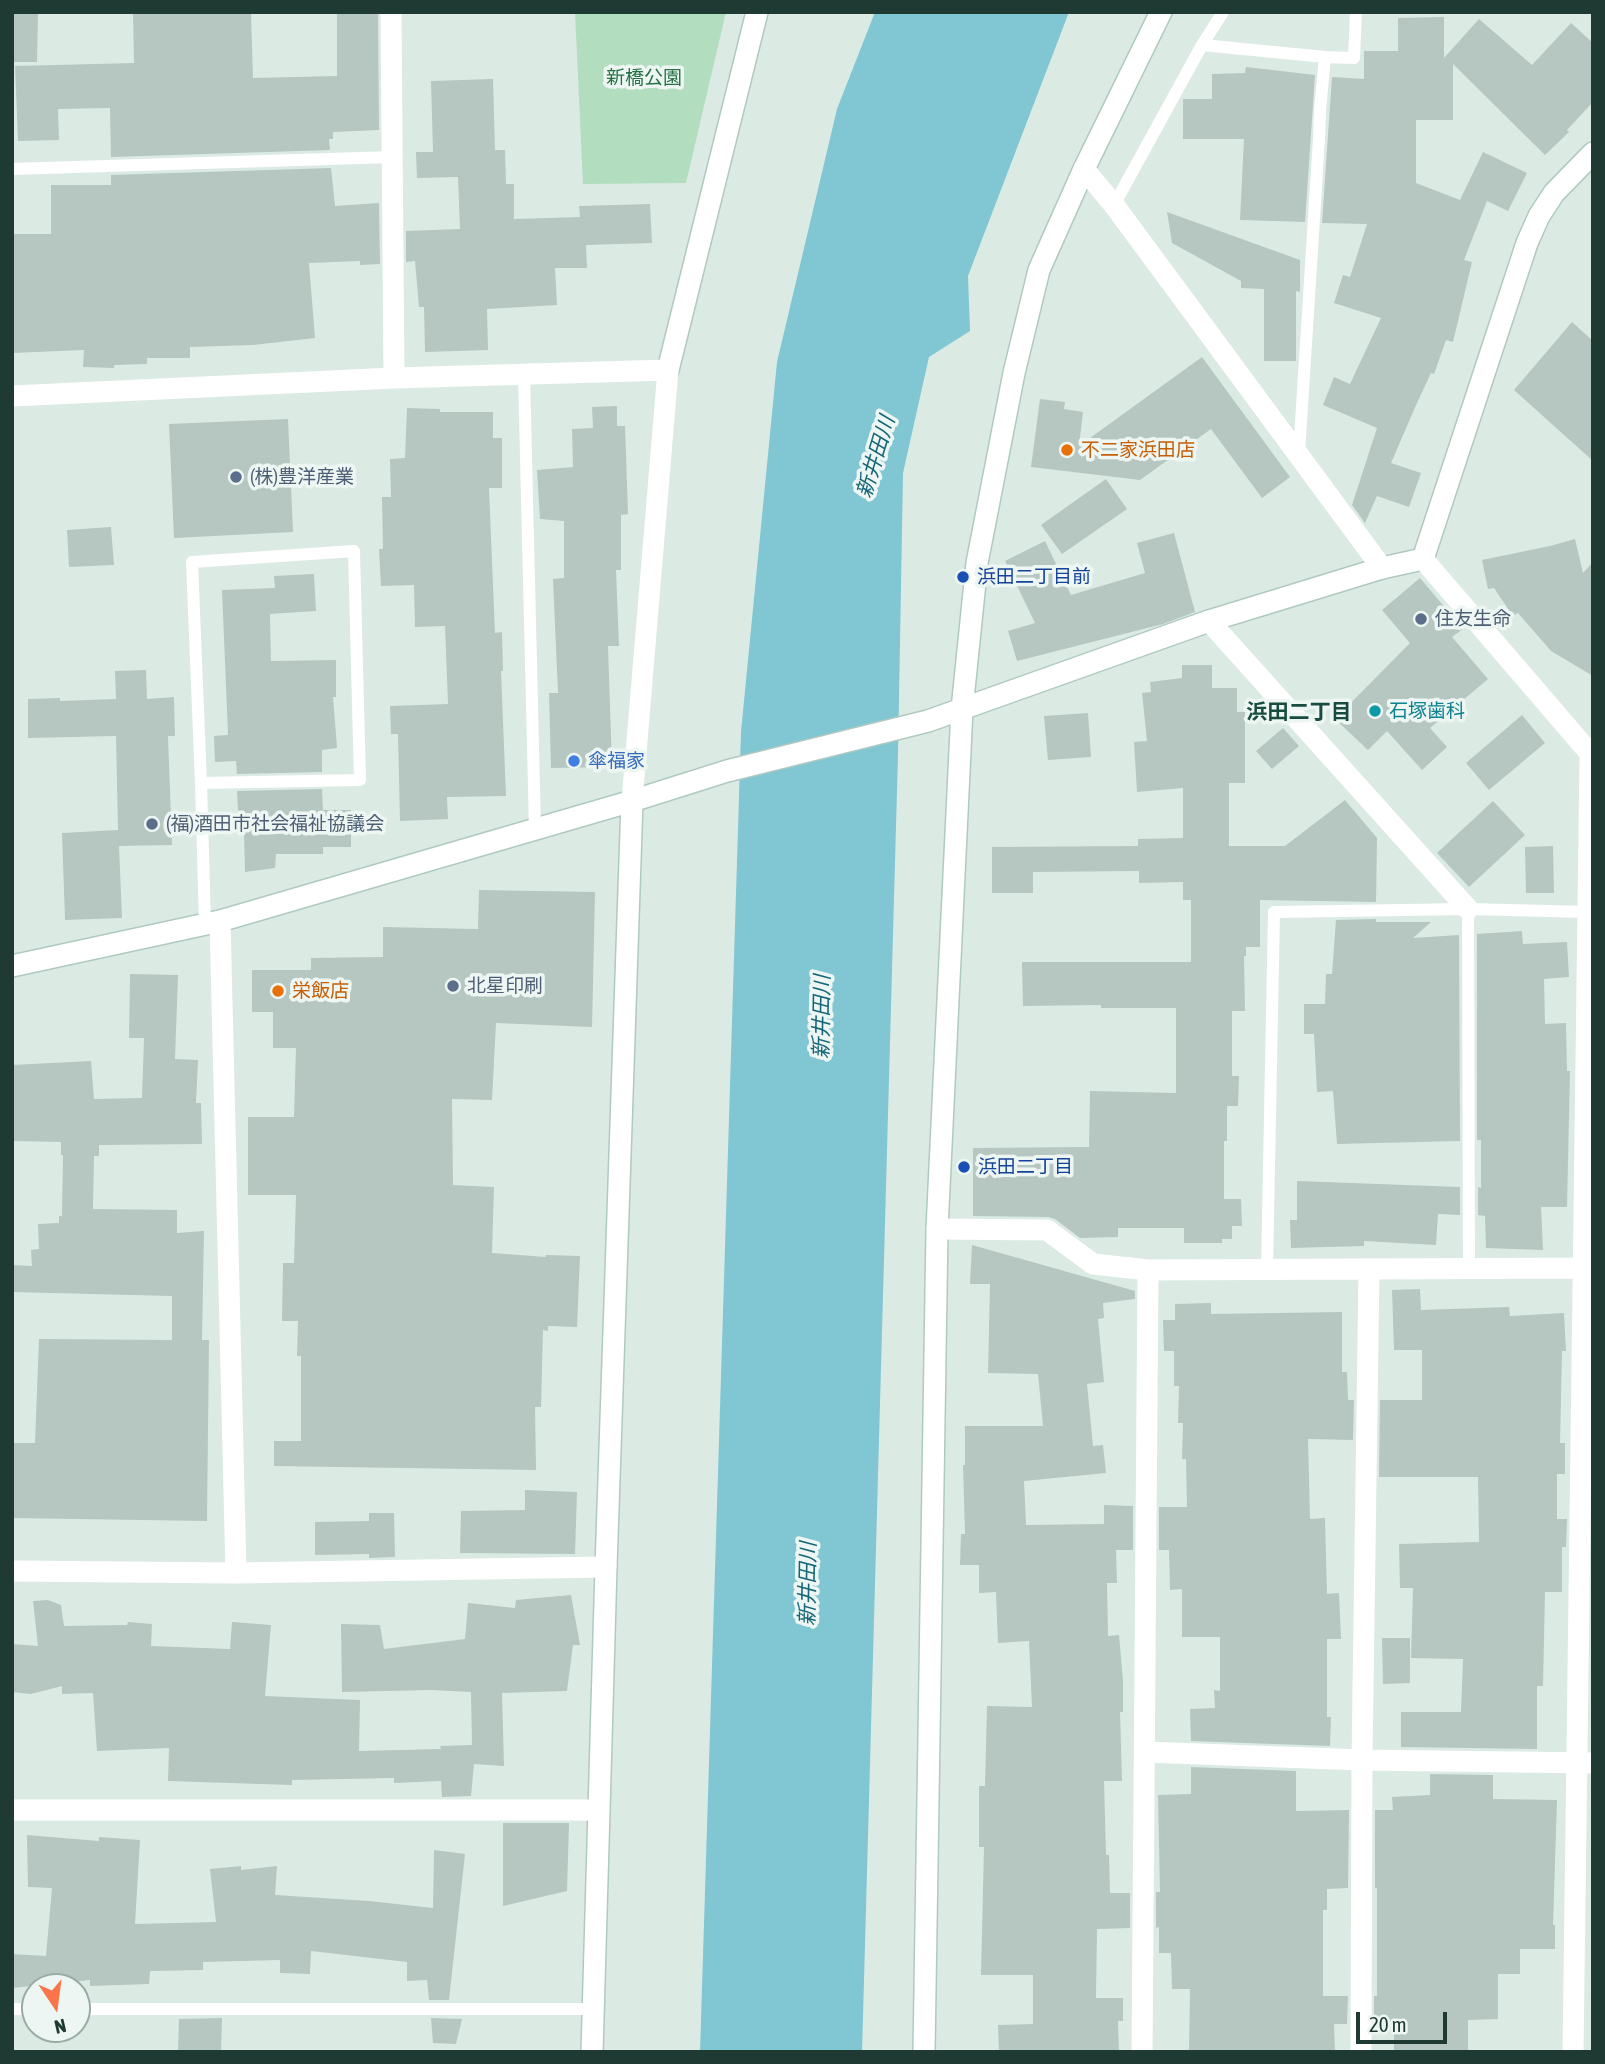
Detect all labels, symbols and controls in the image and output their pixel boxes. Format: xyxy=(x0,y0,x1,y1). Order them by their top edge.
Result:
park label: 新橋公園 xyxy=(606,67,682,89)
water label: 新井田川 xyxy=(852,413,900,501)
place label: 不二家浜田店 xyxy=(1081,439,1195,461)
marker: 不二家浜田店 xyxy=(1059,442,1075,458)
place label: (株)豊洋産業 xyxy=(250,466,354,488)
marker: (株)豊洋産業 xyxy=(228,469,244,485)
place label: 浜田二丁目前 xyxy=(977,566,1091,588)
marker: 浜田二丁目前 xyxy=(955,569,971,585)
place label: 住友生命 xyxy=(1435,608,1511,630)
marker: 住友生命 xyxy=(1413,611,1429,627)
district label: 浜田二丁目 xyxy=(1247,699,1351,725)
place label: 石塚歯科 xyxy=(1389,700,1465,722)
marker: 石塚歯科 xyxy=(1367,703,1383,719)
place label: 傘福家 xyxy=(588,750,645,772)
marker: 傘福家 xyxy=(566,753,582,769)
place label: (福)酒田市社会福祉協議会 xyxy=(166,813,384,835)
marker: (福)酒田市社会福祉協議会 xyxy=(144,816,160,832)
place label: 北星印刷 xyxy=(467,975,543,997)
water label: 新井田川 xyxy=(809,975,835,1059)
marker: 北星印刷 xyxy=(445,978,461,994)
place label: 栄飯店 xyxy=(292,980,349,1002)
marker: 栄飯店 xyxy=(270,983,286,999)
place label: 浜田二丁目 xyxy=(978,1156,1073,1178)
marker: 浜田二丁目 xyxy=(956,1159,972,1175)
water label: 新井田川 xyxy=(795,1542,821,1626)
north arrow xyxy=(21,1973,91,2043)
scale bar xyxy=(1360,1997,1451,2041)
text: 20 m xyxy=(1369,2012,1407,2036)
text: N xyxy=(52,2015,68,2038)

